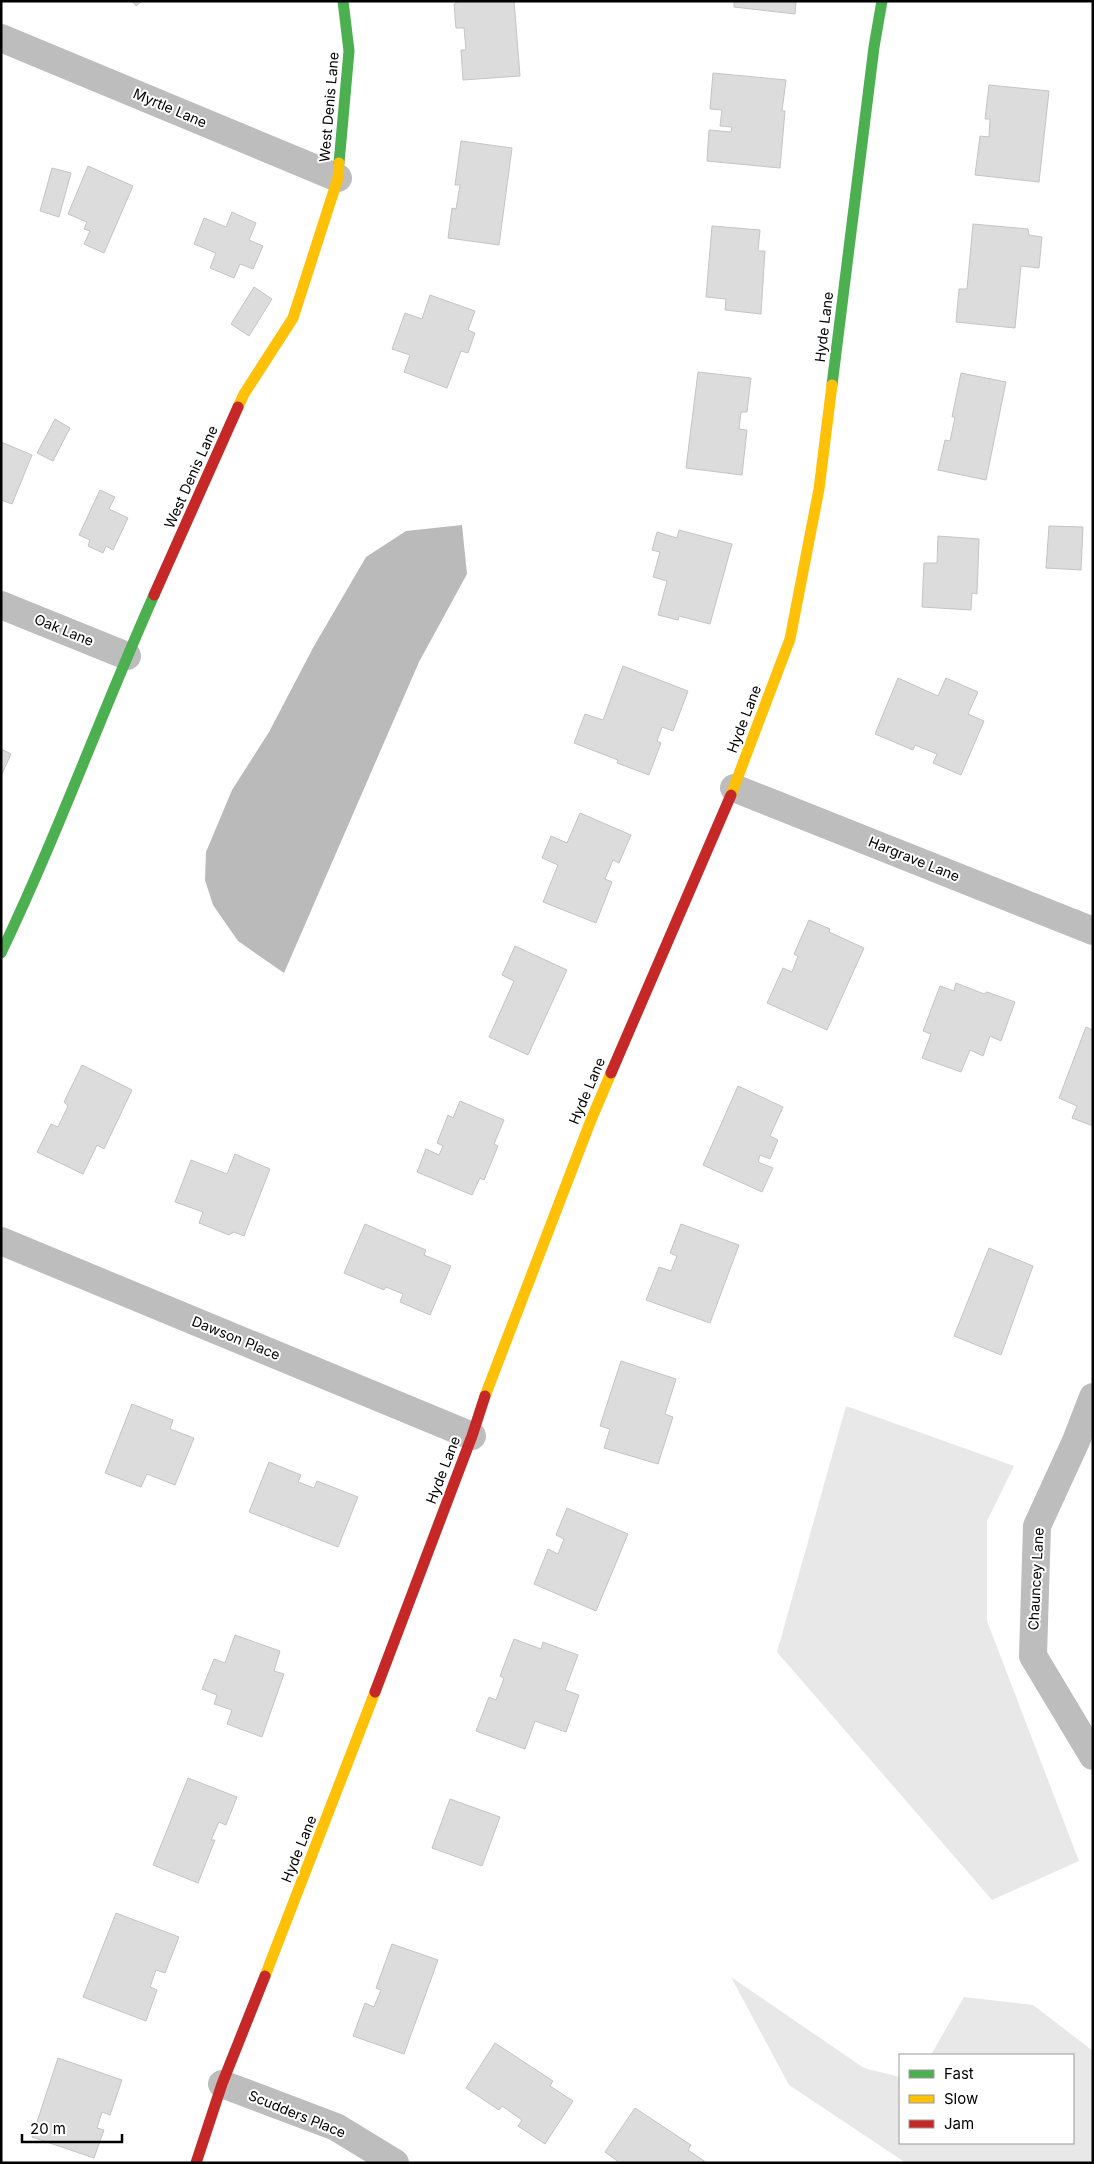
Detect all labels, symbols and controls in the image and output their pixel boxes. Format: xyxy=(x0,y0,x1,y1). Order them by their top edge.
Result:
street label: West Denis Lane xyxy=(315,51,342,163)
street label: Myrtle Lane xyxy=(131,84,210,131)
street label: Hyde Lane xyxy=(811,291,836,363)
street label: West Denis Lane xyxy=(160,423,221,531)
street label: Oak Lane xyxy=(32,610,96,649)
street label: Hyde Lane xyxy=(723,683,764,755)
street label: Hargrave Lane xyxy=(866,833,962,885)
street label: Hyde Lane xyxy=(565,1055,608,1127)
street label: Dawson Place xyxy=(190,1312,283,1363)
street label: Hyde Lane xyxy=(422,1434,463,1506)
street label: Chauncey Lane xyxy=(1024,1527,1047,1631)
street label: Hyde Lane xyxy=(277,1813,320,1885)
legend xyxy=(899,2054,1074,2144)
text: Fast xyxy=(944,2064,974,2083)
street label: Scudders Place xyxy=(246,2086,348,2141)
text: Slow xyxy=(944,2089,978,2108)
scale bar xyxy=(22,2112,122,2144)
text: Jam xyxy=(944,2114,974,2133)
text: 20 m xyxy=(30,2119,66,2138)

